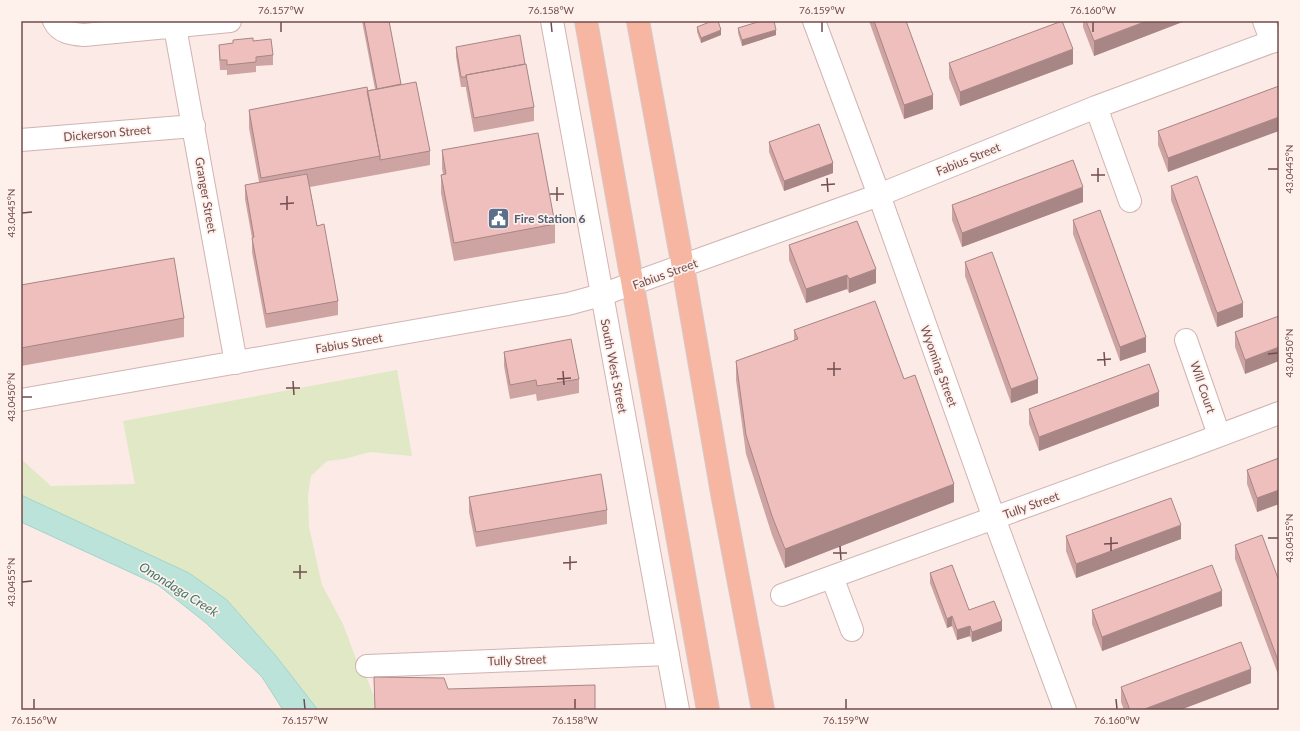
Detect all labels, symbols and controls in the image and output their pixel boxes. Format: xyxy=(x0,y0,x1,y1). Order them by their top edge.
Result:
text: 76.157°W xyxy=(258,4,305,16)
text: 76.158°W xyxy=(528,4,575,16)
text: 76.159°W xyxy=(799,4,846,16)
text: 76.160°W xyxy=(1070,4,1117,16)
street label: Dickerson Street xyxy=(63,122,152,144)
street label: Fabius Street xyxy=(934,139,1003,179)
text: 43.0445°N xyxy=(1283,145,1295,193)
street label: Granger Street xyxy=(192,156,220,235)
text: 43.0445°N xyxy=(5,189,17,237)
public building icon: Fire Station 6 xyxy=(485,205,511,231)
place label: Fire Station 6 xyxy=(514,211,586,226)
street label: Fabius Street xyxy=(630,255,700,293)
street label: South West Street xyxy=(597,317,631,415)
street label: Wyoming Street xyxy=(917,323,961,409)
text: 43.0450°N xyxy=(1283,329,1295,377)
street label: Fabius Street xyxy=(314,330,384,356)
street label: Will Court xyxy=(1187,359,1219,416)
text: 43.0450°N xyxy=(5,373,17,421)
street label: Tully Street xyxy=(1001,488,1062,522)
text: 43.0455°N xyxy=(1283,514,1295,562)
text: 43.0455°N xyxy=(5,558,17,606)
water label: Onondaga Creek xyxy=(136,558,222,620)
street label: Tully Street xyxy=(487,651,547,669)
text: 76.156°W xyxy=(11,714,58,726)
text: 76.157°W xyxy=(282,714,329,726)
text: 76.158°W xyxy=(552,714,599,726)
text: 76.159°W xyxy=(823,714,870,726)
text: 76.160°W xyxy=(1094,714,1141,726)

